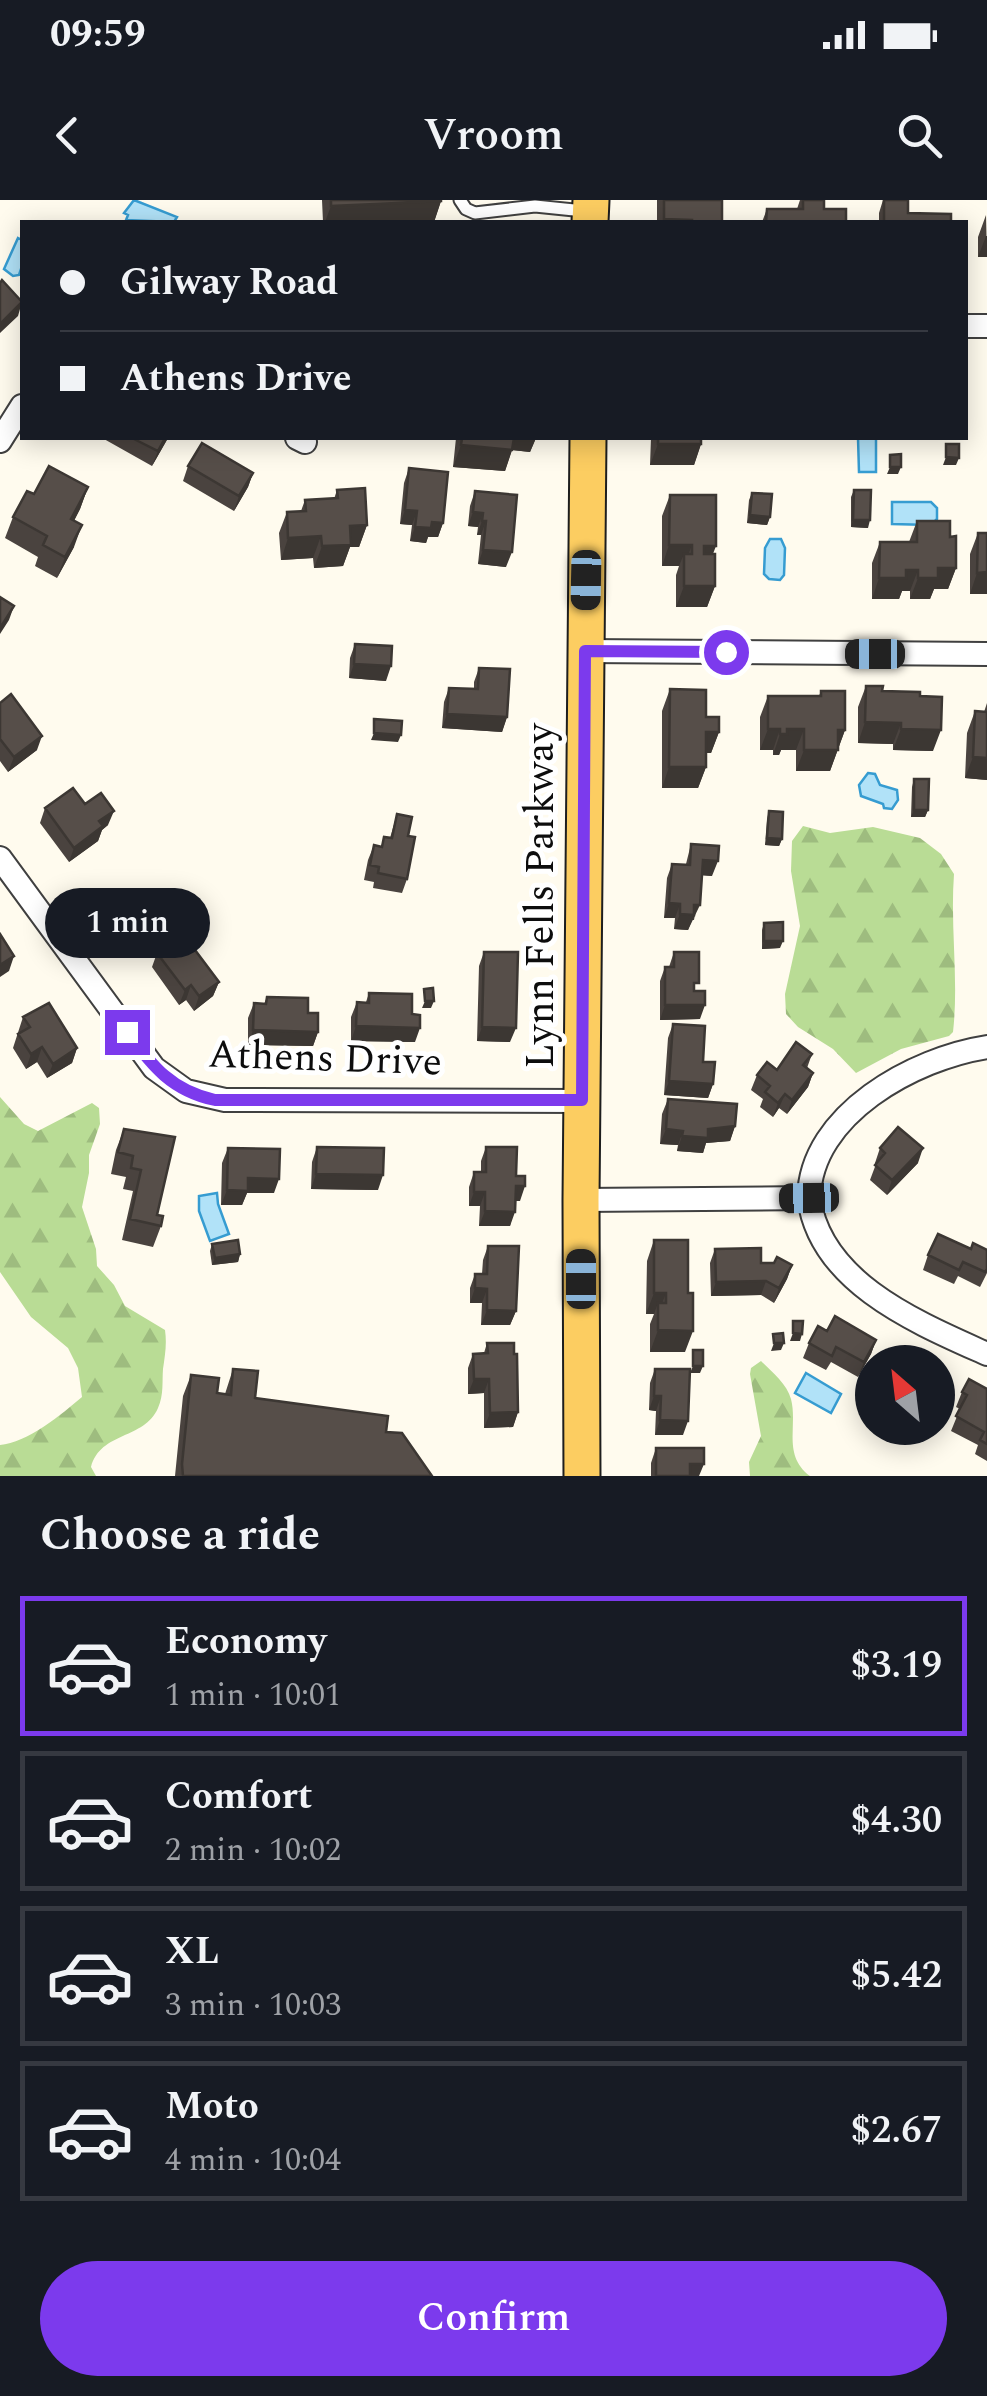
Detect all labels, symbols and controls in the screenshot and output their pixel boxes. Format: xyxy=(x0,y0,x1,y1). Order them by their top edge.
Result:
text: 09:59 xyxy=(50,6,145,64)
text: Vroom xyxy=(423,101,564,170)
icon: back xyxy=(40,108,95,163)
icon: search xyxy=(892,108,947,163)
text: Gilway Road xyxy=(120,254,339,312)
text: Athens Drive xyxy=(120,350,352,408)
car xyxy=(570,550,602,610)
route start xyxy=(704,630,749,675)
car xyxy=(845,639,905,669)
street label: Lynn Fells Parkway xyxy=(511,722,572,1069)
callout: 1 min xyxy=(44,887,210,957)
text: 1 min xyxy=(86,898,169,947)
route end xyxy=(105,1010,150,1055)
street label: Athens Drive xyxy=(207,1024,443,1094)
car xyxy=(779,1182,839,1214)
car xyxy=(566,1249,596,1309)
north arrow xyxy=(855,1345,955,1445)
map controls xyxy=(855,1345,955,1445)
text: Choose a ride xyxy=(40,1501,320,1570)
text: Economy xyxy=(165,1613,326,1671)
icon: car xyxy=(45,1621,135,1711)
text: $3.19 xyxy=(851,1637,942,1695)
text: 1 min · 10:01 xyxy=(165,1671,341,1720)
text: Comfort xyxy=(165,1768,312,1826)
icon: car xyxy=(45,1776,135,1866)
text: $4.30 xyxy=(851,1792,942,1850)
text: 2 min · 10:02 xyxy=(165,1826,341,1875)
text: XL xyxy=(165,1923,219,1981)
icon: car xyxy=(45,1931,135,2021)
text: $5.42 xyxy=(851,1947,942,2005)
text: 3 min · 10:03 xyxy=(165,1981,341,2030)
text: Moto xyxy=(165,2078,259,2136)
icon: car xyxy=(45,2086,135,2176)
text: $2.67 xyxy=(851,2102,942,2160)
text: 4 min · 10:04 xyxy=(165,2136,341,2185)
button: Confirm xyxy=(40,2261,947,2376)

